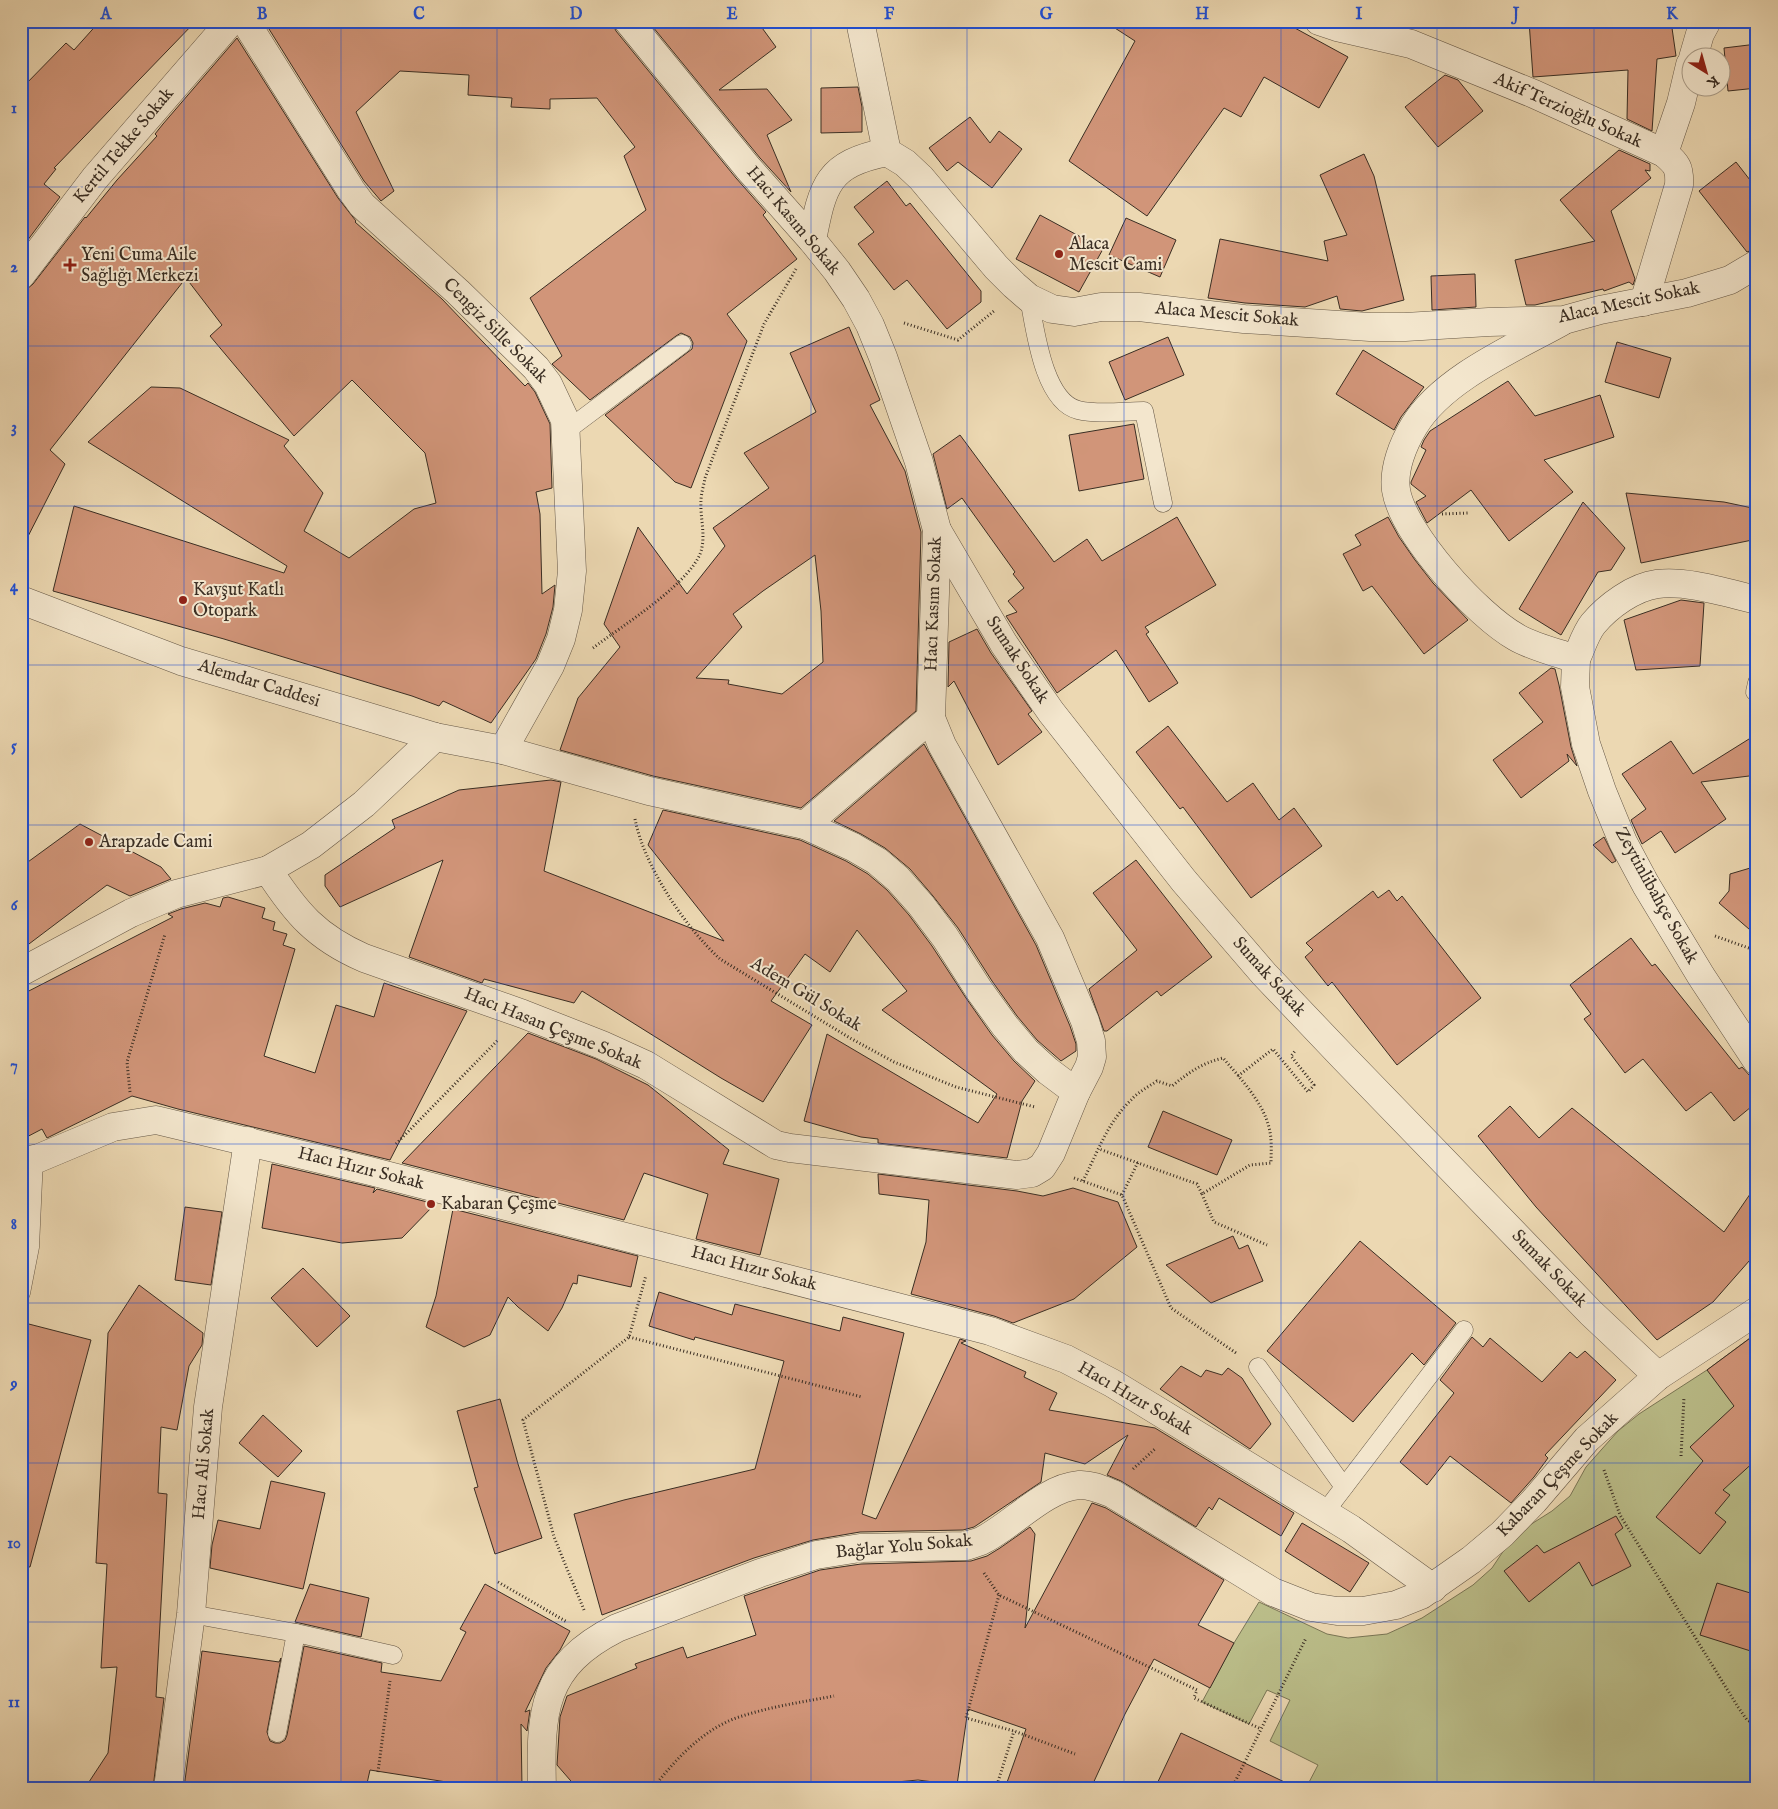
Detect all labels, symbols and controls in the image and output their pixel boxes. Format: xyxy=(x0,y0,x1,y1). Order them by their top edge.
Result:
text: A xyxy=(100,5,113,25)
text: B xyxy=(257,5,268,25)
text: C xyxy=(413,5,425,25)
text: D xyxy=(570,5,583,25)
text: E xyxy=(726,5,738,25)
text: F xyxy=(884,5,895,25)
text: G xyxy=(1040,5,1053,25)
text: H xyxy=(1195,5,1209,25)
text: I xyxy=(1356,5,1363,25)
text: J xyxy=(1511,5,1520,25)
text: K xyxy=(1666,5,1679,25)
north arrow xyxy=(1680,48,1730,98)
street label: Akif Terzioğlu Sokak xyxy=(1489,68,1646,154)
text: K xyxy=(1703,71,1723,92)
street label: Kertil Tekke Sokak xyxy=(69,83,180,209)
text: 1 xyxy=(11,99,17,119)
street label: Hacı Kasım Sokak xyxy=(741,162,846,281)
place label: Alaca Mescit Cami xyxy=(1068,233,1163,277)
place label: Yeni Cuma Aile Sağlığı Merkezi xyxy=(81,244,199,288)
marker: Alaca Mescit Cami xyxy=(1053,248,1065,260)
text: 2 xyxy=(10,258,18,278)
marker: Yeni Cuma Aile Sağlığı Merkezi xyxy=(63,258,77,272)
street label: Cengiz Sille Sokak xyxy=(438,274,553,389)
street label: Alaca Mescit Sokak xyxy=(1555,277,1702,329)
street label: Alaca Mescit Sokak xyxy=(1153,297,1300,333)
text: 3 xyxy=(11,418,17,438)
street label: Hacı Kasım Sokak xyxy=(920,536,948,672)
text: 4 xyxy=(10,577,19,597)
place label: Kavşut Katlı Otopark xyxy=(193,579,284,623)
marker: Kavşut Katlı Otopark xyxy=(177,594,189,606)
street label: Sumak Sokak xyxy=(980,612,1054,708)
street label: Alemdar Caddesi xyxy=(194,654,323,714)
text: 5 xyxy=(11,737,17,757)
street label: Zeytinlibahçe Sokak xyxy=(1609,824,1703,969)
place label: Arapzade Cami xyxy=(98,831,213,854)
marker: Arapzade Cami xyxy=(83,836,95,848)
text: 6 xyxy=(11,896,19,916)
street label: Sumak Sokak xyxy=(1227,932,1311,1022)
street label: Adem Gül Sokak xyxy=(745,952,866,1038)
street label: Hacı Hasan Çeşme Sokak xyxy=(461,983,646,1075)
text: 7 xyxy=(10,1056,18,1076)
street label: Hacı Hızır Sokak xyxy=(295,1142,427,1196)
place label: Kabaran Çeşme xyxy=(441,1193,557,1216)
marker: Kabaran Çeşme xyxy=(425,1198,437,1210)
text: 8 xyxy=(11,1215,17,1235)
street label: Sumak Sokak xyxy=(1506,1225,1592,1313)
street label: Hacı Hızır Sokak xyxy=(688,1241,820,1297)
street label: Hacı Hızır Sokak xyxy=(1073,1357,1197,1442)
text: 9 xyxy=(10,1375,18,1395)
street label: Hacı Ali Sokak xyxy=(188,1407,220,1521)
street label: Kabaran Çeşme Sokak xyxy=(1492,1407,1624,1543)
street label: Bağlar Yolu Sokak xyxy=(835,1530,974,1564)
text: 10 xyxy=(7,1534,21,1554)
text: 11 xyxy=(8,1693,20,1713)

